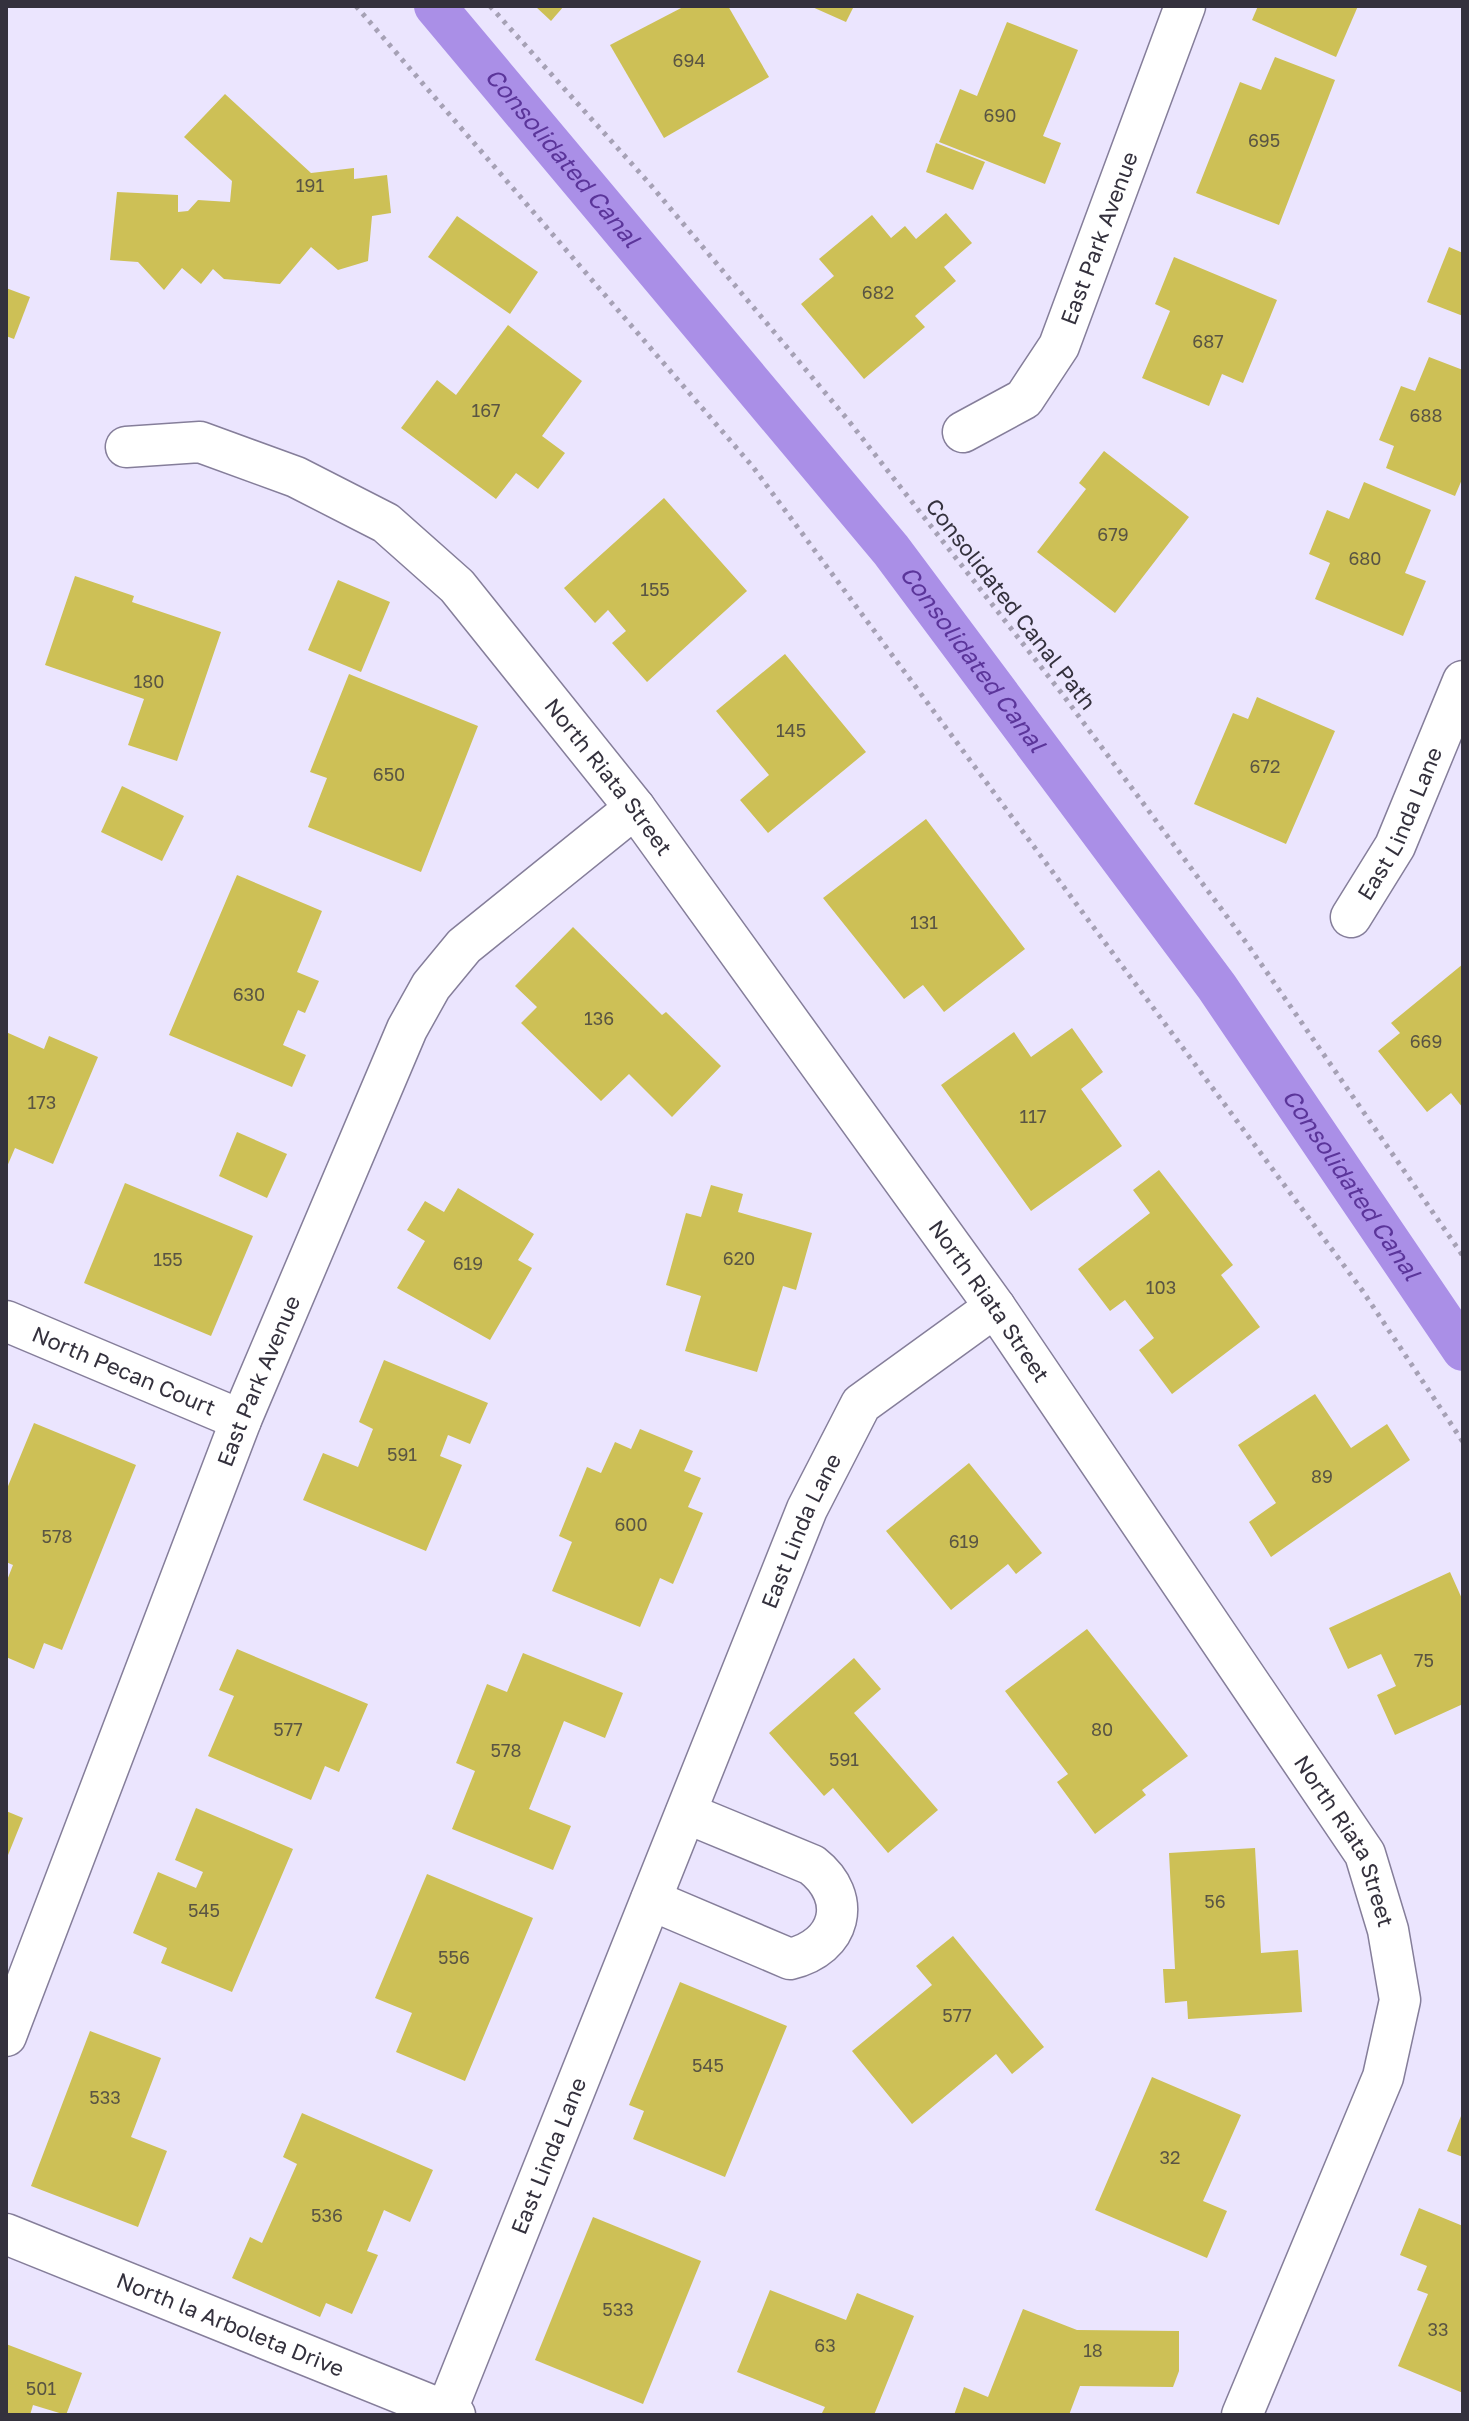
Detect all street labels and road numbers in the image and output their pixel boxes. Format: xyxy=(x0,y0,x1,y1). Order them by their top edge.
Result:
street label: East Park Avenue xyxy=(1054,148,1143,328)
street label: Consolidated Canal Path xyxy=(920,493,1102,715)
street label: North Riata Street xyxy=(539,692,679,860)
street label: East Linda Lane xyxy=(1351,743,1447,905)
street label: North Riata Street xyxy=(924,1214,1056,1387)
street label: East Park Avenue xyxy=(211,1291,305,1470)
street label: North Pecan Court xyxy=(28,1320,220,1421)
street label: East Linda Lane xyxy=(755,1449,846,1612)
street label: North Riata Street xyxy=(1289,1750,1400,1930)
street label: East Linda Lane xyxy=(505,2073,591,2238)
street label: North la Arboleta Drive xyxy=(113,2266,348,2382)

